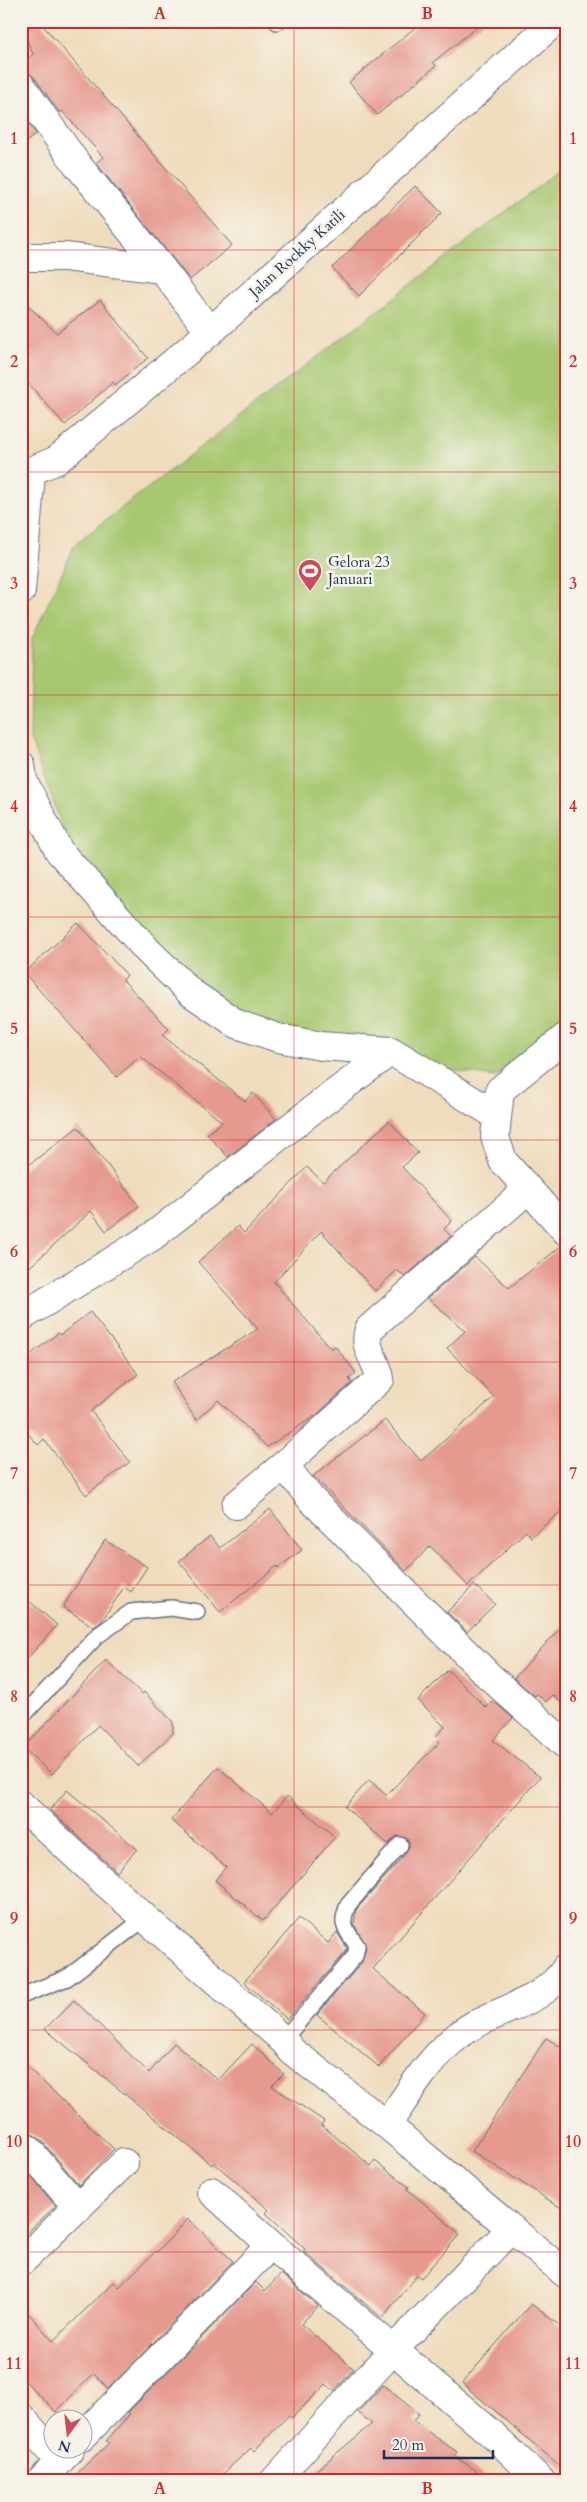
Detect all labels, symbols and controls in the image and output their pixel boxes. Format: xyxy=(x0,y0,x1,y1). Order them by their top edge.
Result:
text: A xyxy=(154,3,166,25)
text: B xyxy=(421,3,433,25)
text: 1 xyxy=(10,128,18,150)
text: 1 xyxy=(569,128,577,150)
street label: Jalan Rockky Katili xyxy=(243,205,349,303)
text: 2 xyxy=(10,351,18,373)
text: 2 xyxy=(569,351,577,373)
place label: Gelora 23 Januari xyxy=(326,552,390,589)
sports icon: Gelora 23 Januari xyxy=(297,558,323,592)
text: 3 xyxy=(10,573,18,595)
text: 3 xyxy=(569,573,577,595)
text: 4 xyxy=(10,796,18,818)
text: 4 xyxy=(569,796,577,818)
text: 5 xyxy=(10,1018,18,1040)
text: 5 xyxy=(569,1018,577,1040)
text: 6 xyxy=(10,1241,18,1263)
text: 6 xyxy=(569,1241,577,1263)
text: 7 xyxy=(10,1463,18,1485)
text: 7 xyxy=(569,1463,577,1485)
text: 8 xyxy=(10,1686,18,1708)
text: 8 xyxy=(569,1686,577,1708)
text: 9 xyxy=(10,1908,18,1930)
text: 9 xyxy=(569,1908,577,1930)
text: 10 xyxy=(6,2131,22,2153)
text: 10 xyxy=(565,2131,581,2153)
text: 11 xyxy=(6,2353,22,2375)
text: 11 xyxy=(565,2353,581,2375)
north arrow xyxy=(42,2410,92,2460)
scale bar xyxy=(384,2427,493,2459)
text: N xyxy=(56,2435,73,2457)
text: 20 m xyxy=(392,2435,424,2455)
text: A xyxy=(154,2478,166,2500)
text: B xyxy=(421,2478,433,2500)

